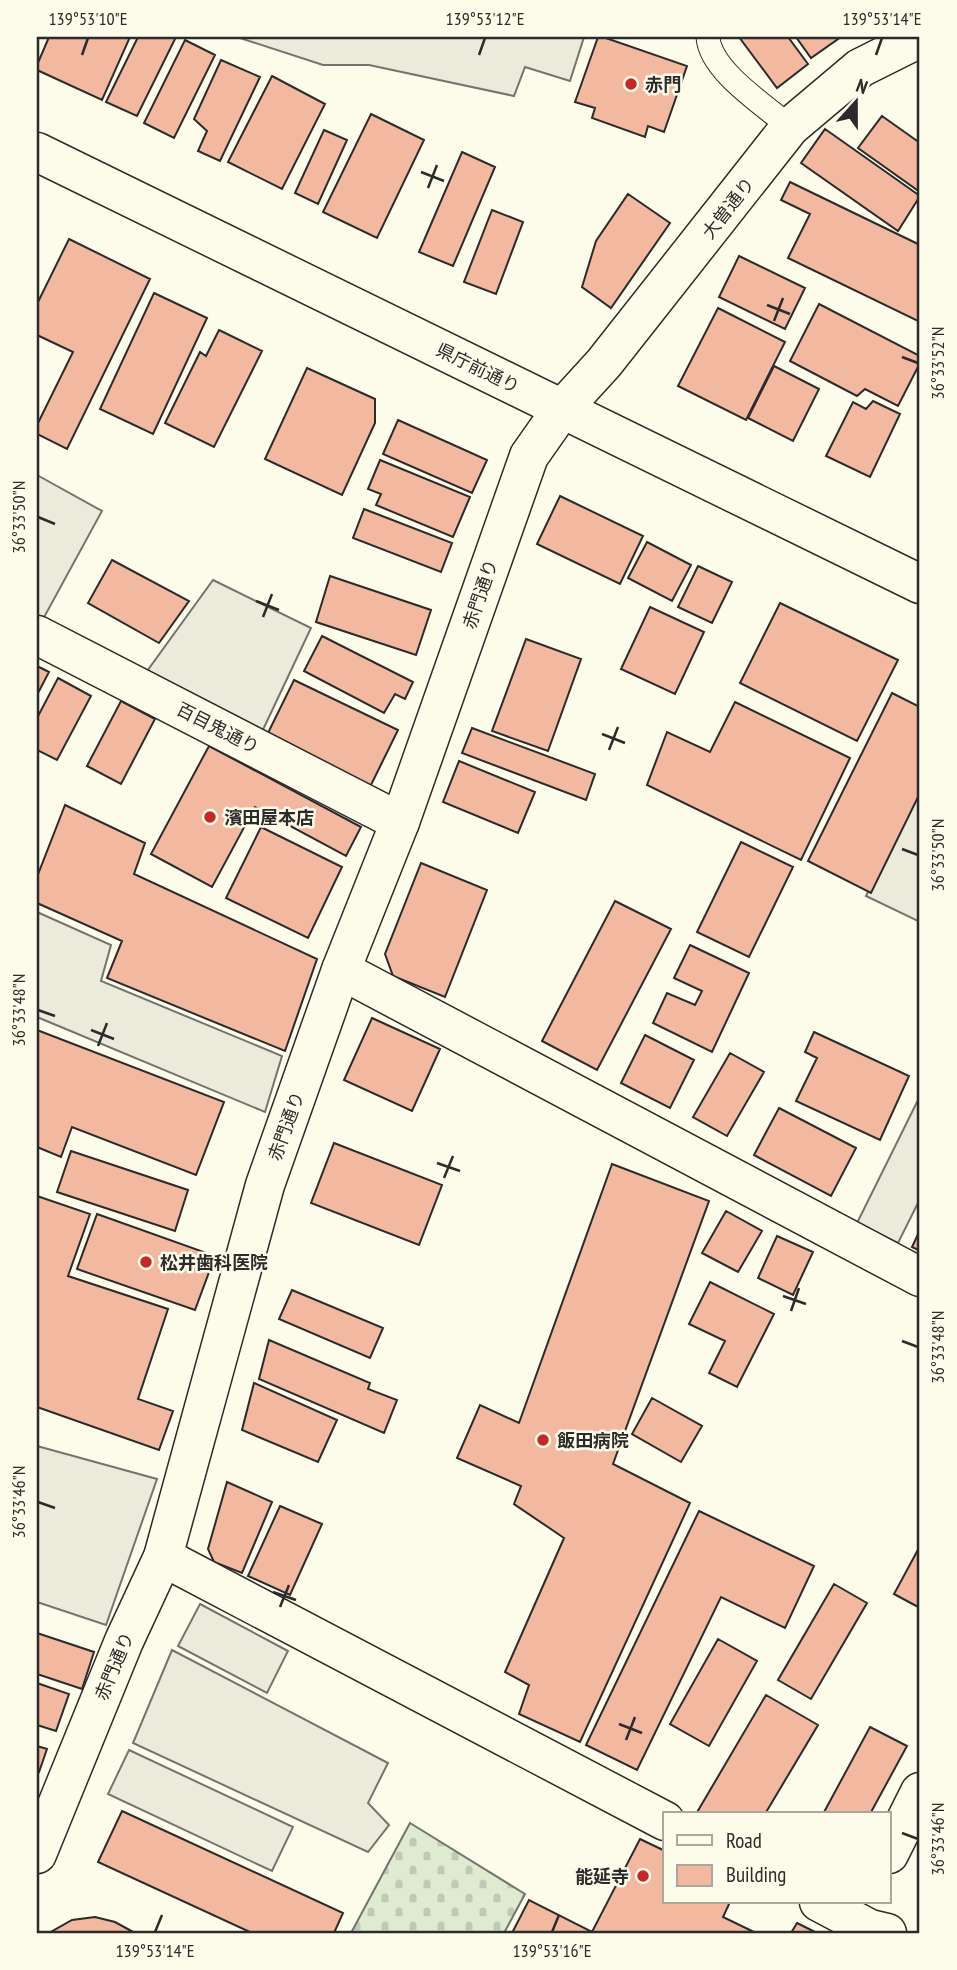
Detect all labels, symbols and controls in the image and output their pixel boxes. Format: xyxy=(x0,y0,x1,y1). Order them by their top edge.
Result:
text: 139°53'10"E xyxy=(49,7,127,30)
text: 139°53'12"E xyxy=(446,7,524,30)
text: 139°53'14"E xyxy=(843,7,921,30)
north arrow xyxy=(820,66,890,136)
place label: 赤門 xyxy=(645,73,681,96)
text: N xyxy=(853,73,871,99)
marker: 赤門 xyxy=(623,76,639,92)
street label: 大曽通り xyxy=(697,173,759,243)
text: 36°33'52"N xyxy=(926,327,949,399)
street label: 県庁前通り xyxy=(433,338,523,398)
text: 36°33'50"N xyxy=(7,481,30,553)
street label: 赤門通り xyxy=(457,556,503,632)
street label: 百目鬼通り xyxy=(173,697,263,759)
place label: 濱田屋本店 xyxy=(224,806,314,829)
marker: 濱田屋本店 xyxy=(202,809,218,825)
text: 36°33'50"N xyxy=(926,819,949,891)
text: 36°33'48"N xyxy=(7,974,30,1046)
street label: 赤門通り xyxy=(263,1088,309,1164)
place label: 松井歯科医院 xyxy=(160,1251,268,1274)
marker: 松井歯科医院 xyxy=(138,1254,154,1270)
text: 36°33'48"N xyxy=(926,1311,949,1383)
place label: 飯田病院 xyxy=(557,1429,629,1452)
marker: 飯田病院 xyxy=(535,1432,551,1448)
text: 36°33'46"N xyxy=(7,1466,30,1538)
street label: 赤門通り xyxy=(89,1628,139,1704)
text: 36°33'46"N xyxy=(926,1803,949,1875)
legend xyxy=(663,1812,890,1904)
text: Road xyxy=(726,1827,762,1854)
text: Building xyxy=(726,1861,786,1888)
place label: 能延寺 xyxy=(575,1865,629,1888)
marker: 能延寺 xyxy=(635,1868,651,1884)
text: 139°53'14"E xyxy=(116,1939,194,1962)
text: 139°53'16"E xyxy=(513,1939,591,1962)

